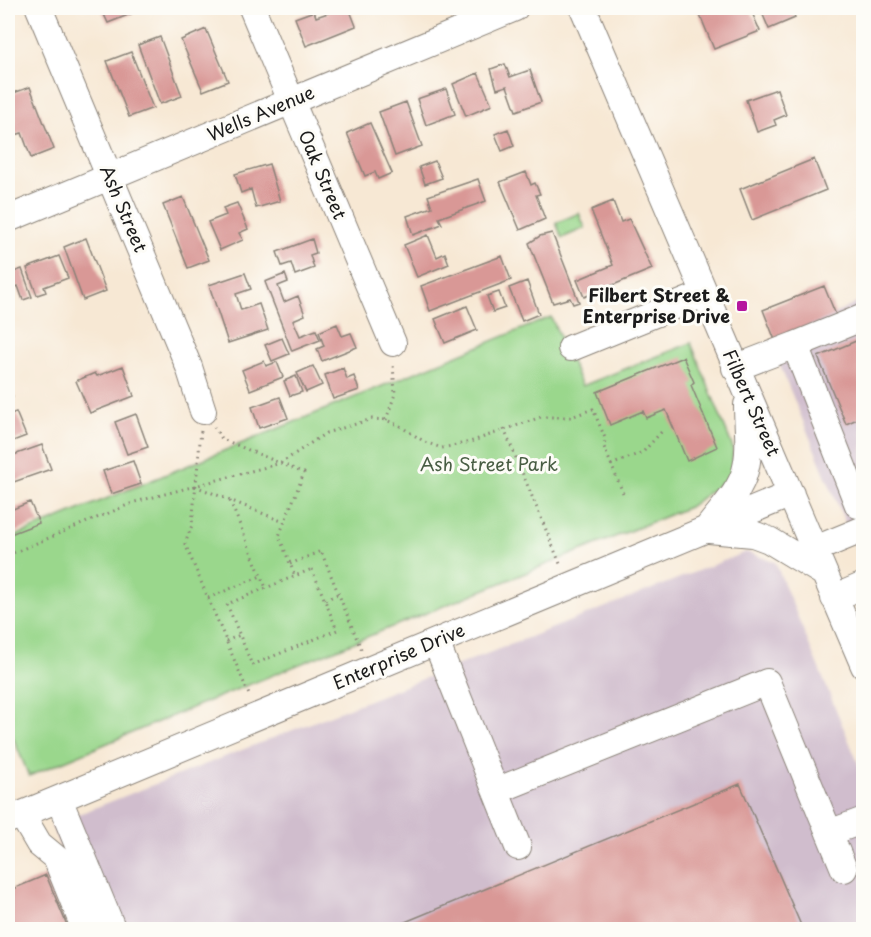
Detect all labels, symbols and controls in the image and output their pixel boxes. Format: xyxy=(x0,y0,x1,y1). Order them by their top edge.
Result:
street label: Wells Avenue xyxy=(203,78,318,147)
street label: Oak Street xyxy=(292,126,354,223)
street label: Ash Street xyxy=(94,161,155,256)
place label: Filbert Street & Enterprise Drive xyxy=(583,281,730,329)
marker: Filbert Street & Enterprise Drive xyxy=(735,299,749,313)
street label: Filbert Street xyxy=(717,345,788,460)
park label: Ash Street Park xyxy=(420,450,558,477)
street label: Enterprise Drive xyxy=(328,616,469,696)

